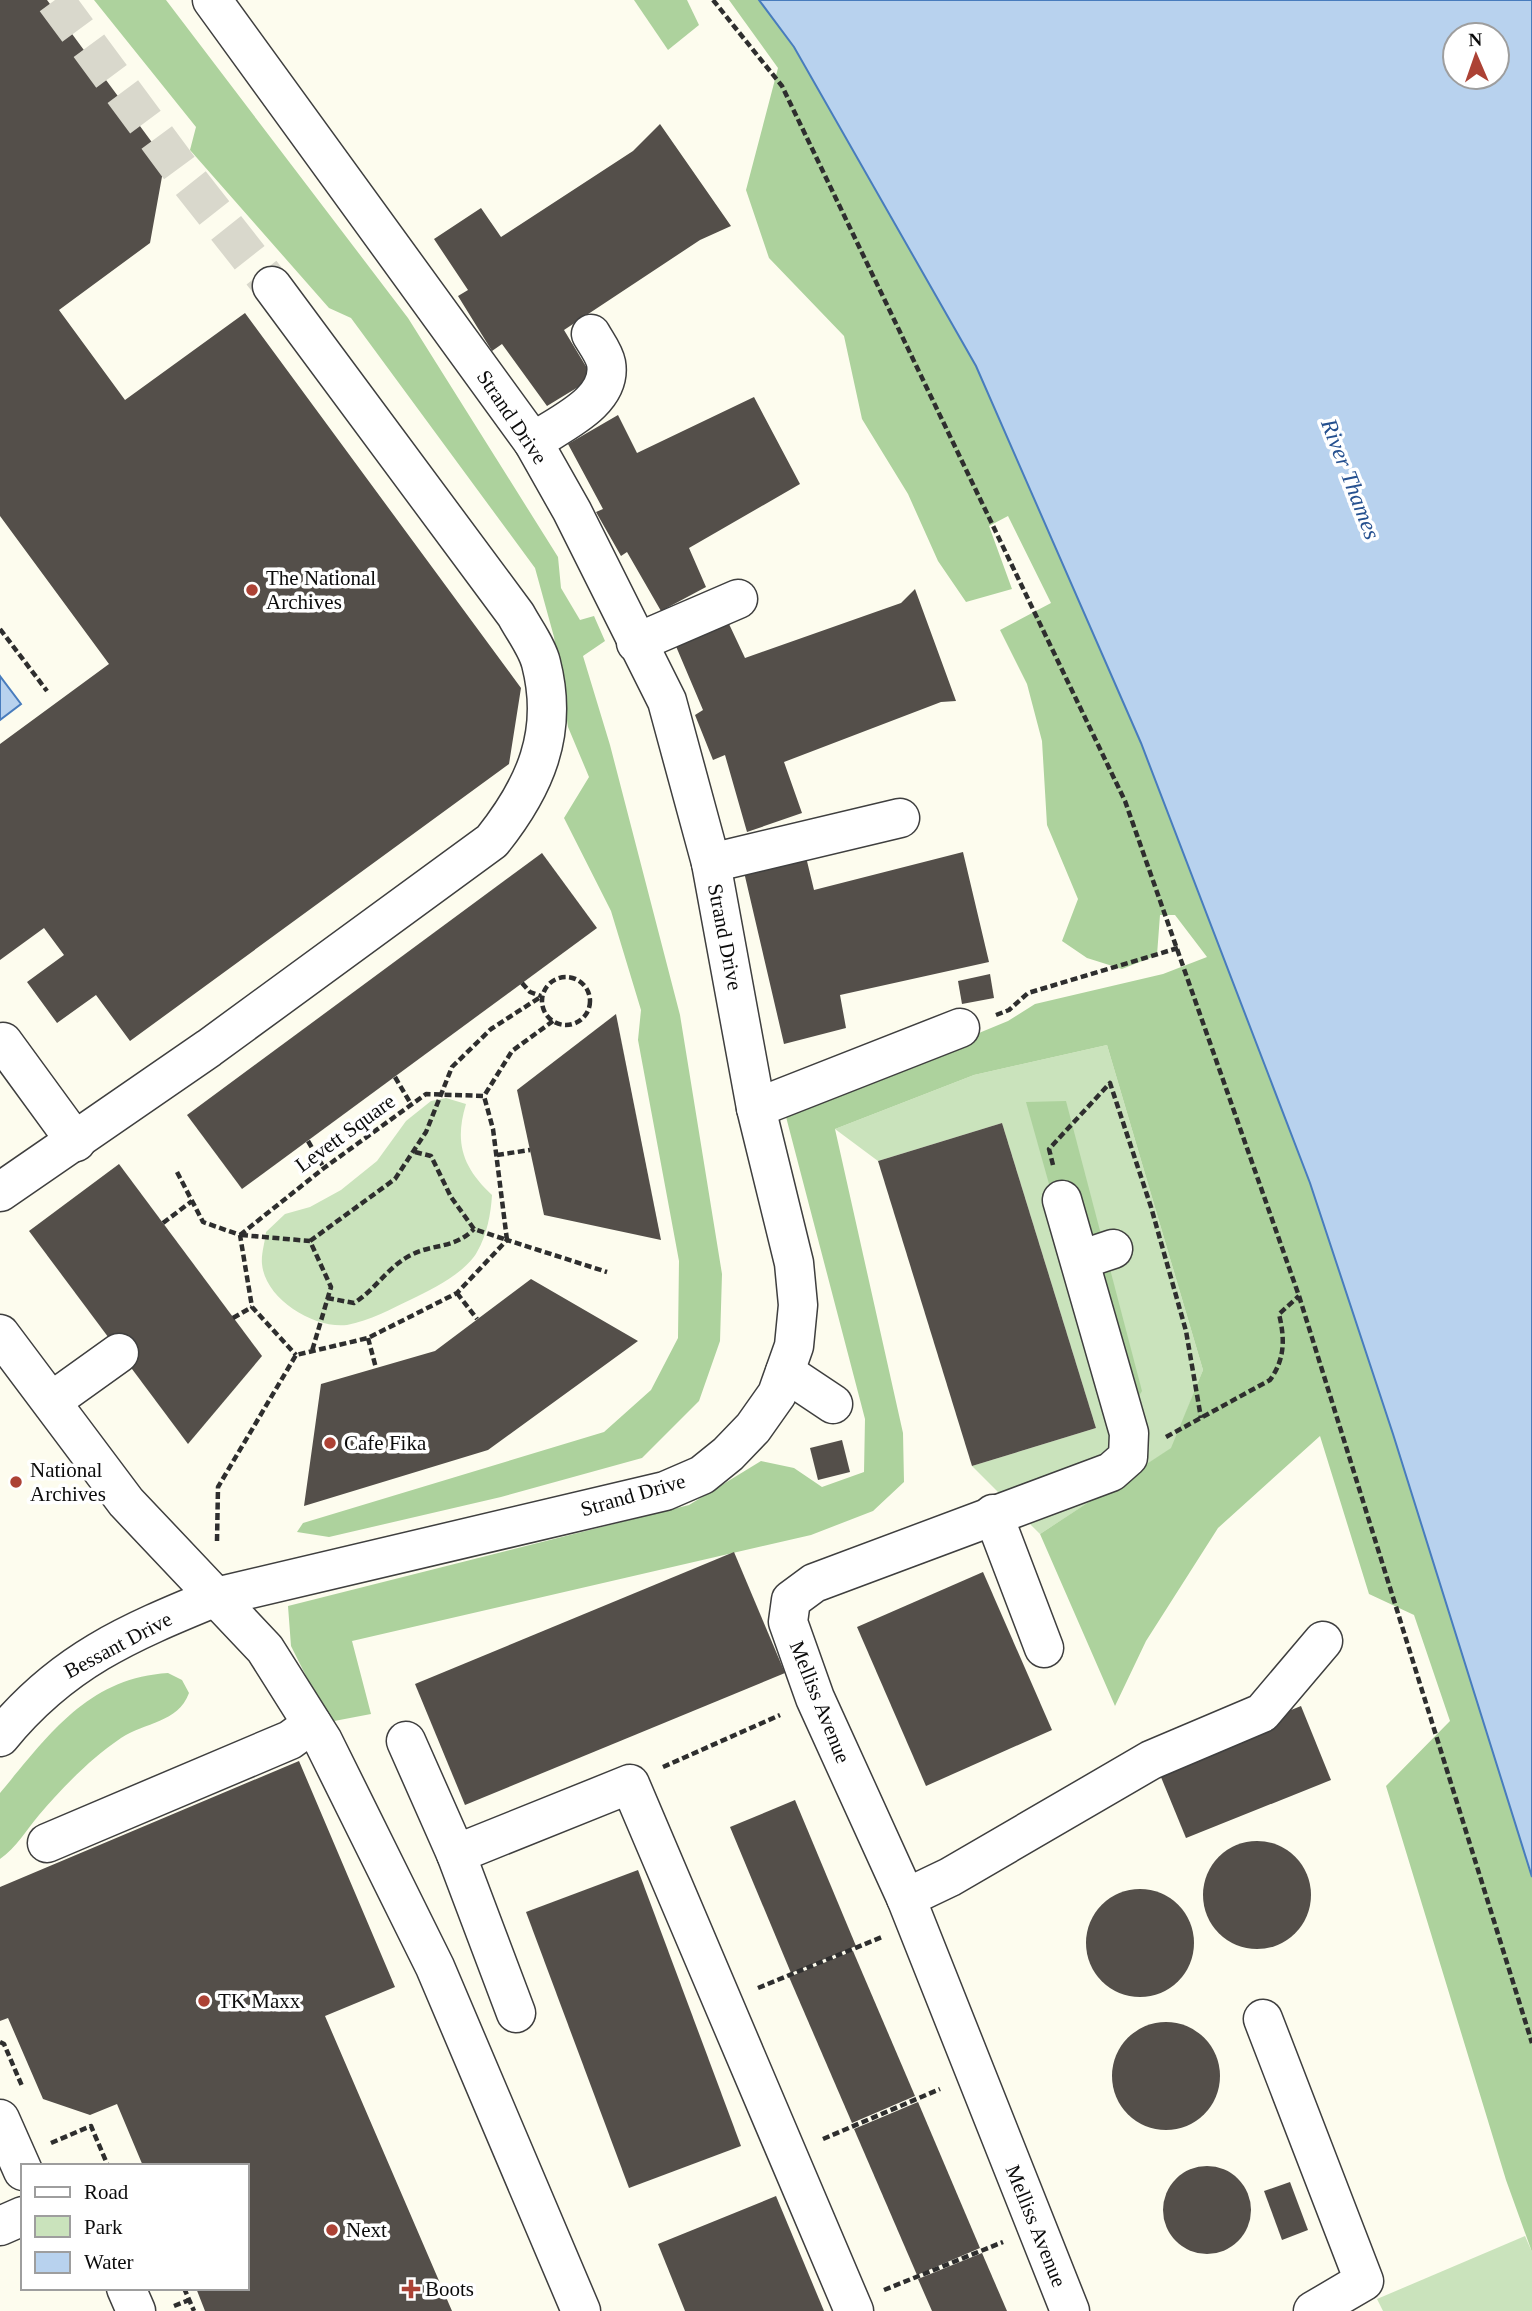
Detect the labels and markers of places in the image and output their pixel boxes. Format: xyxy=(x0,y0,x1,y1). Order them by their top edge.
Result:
place label: The National Archives xyxy=(266,566,376,614)
marker: The National Archives xyxy=(244,582,260,598)
place label: Cafe Fika xyxy=(344,1431,427,1455)
marker: Cafe Fika xyxy=(322,1435,338,1451)
place label: National Archives xyxy=(30,1458,106,1506)
marker: National Archives xyxy=(8,1474,24,1490)
place label: TK Maxx xyxy=(218,1989,301,2013)
marker: TK Maxx xyxy=(196,1993,212,2009)
place label: Next xyxy=(346,2218,387,2242)
marker: Next xyxy=(324,2222,340,2238)
place label: Boots xyxy=(425,2277,474,2301)
marker: Boots xyxy=(403,2281,419,2297)

